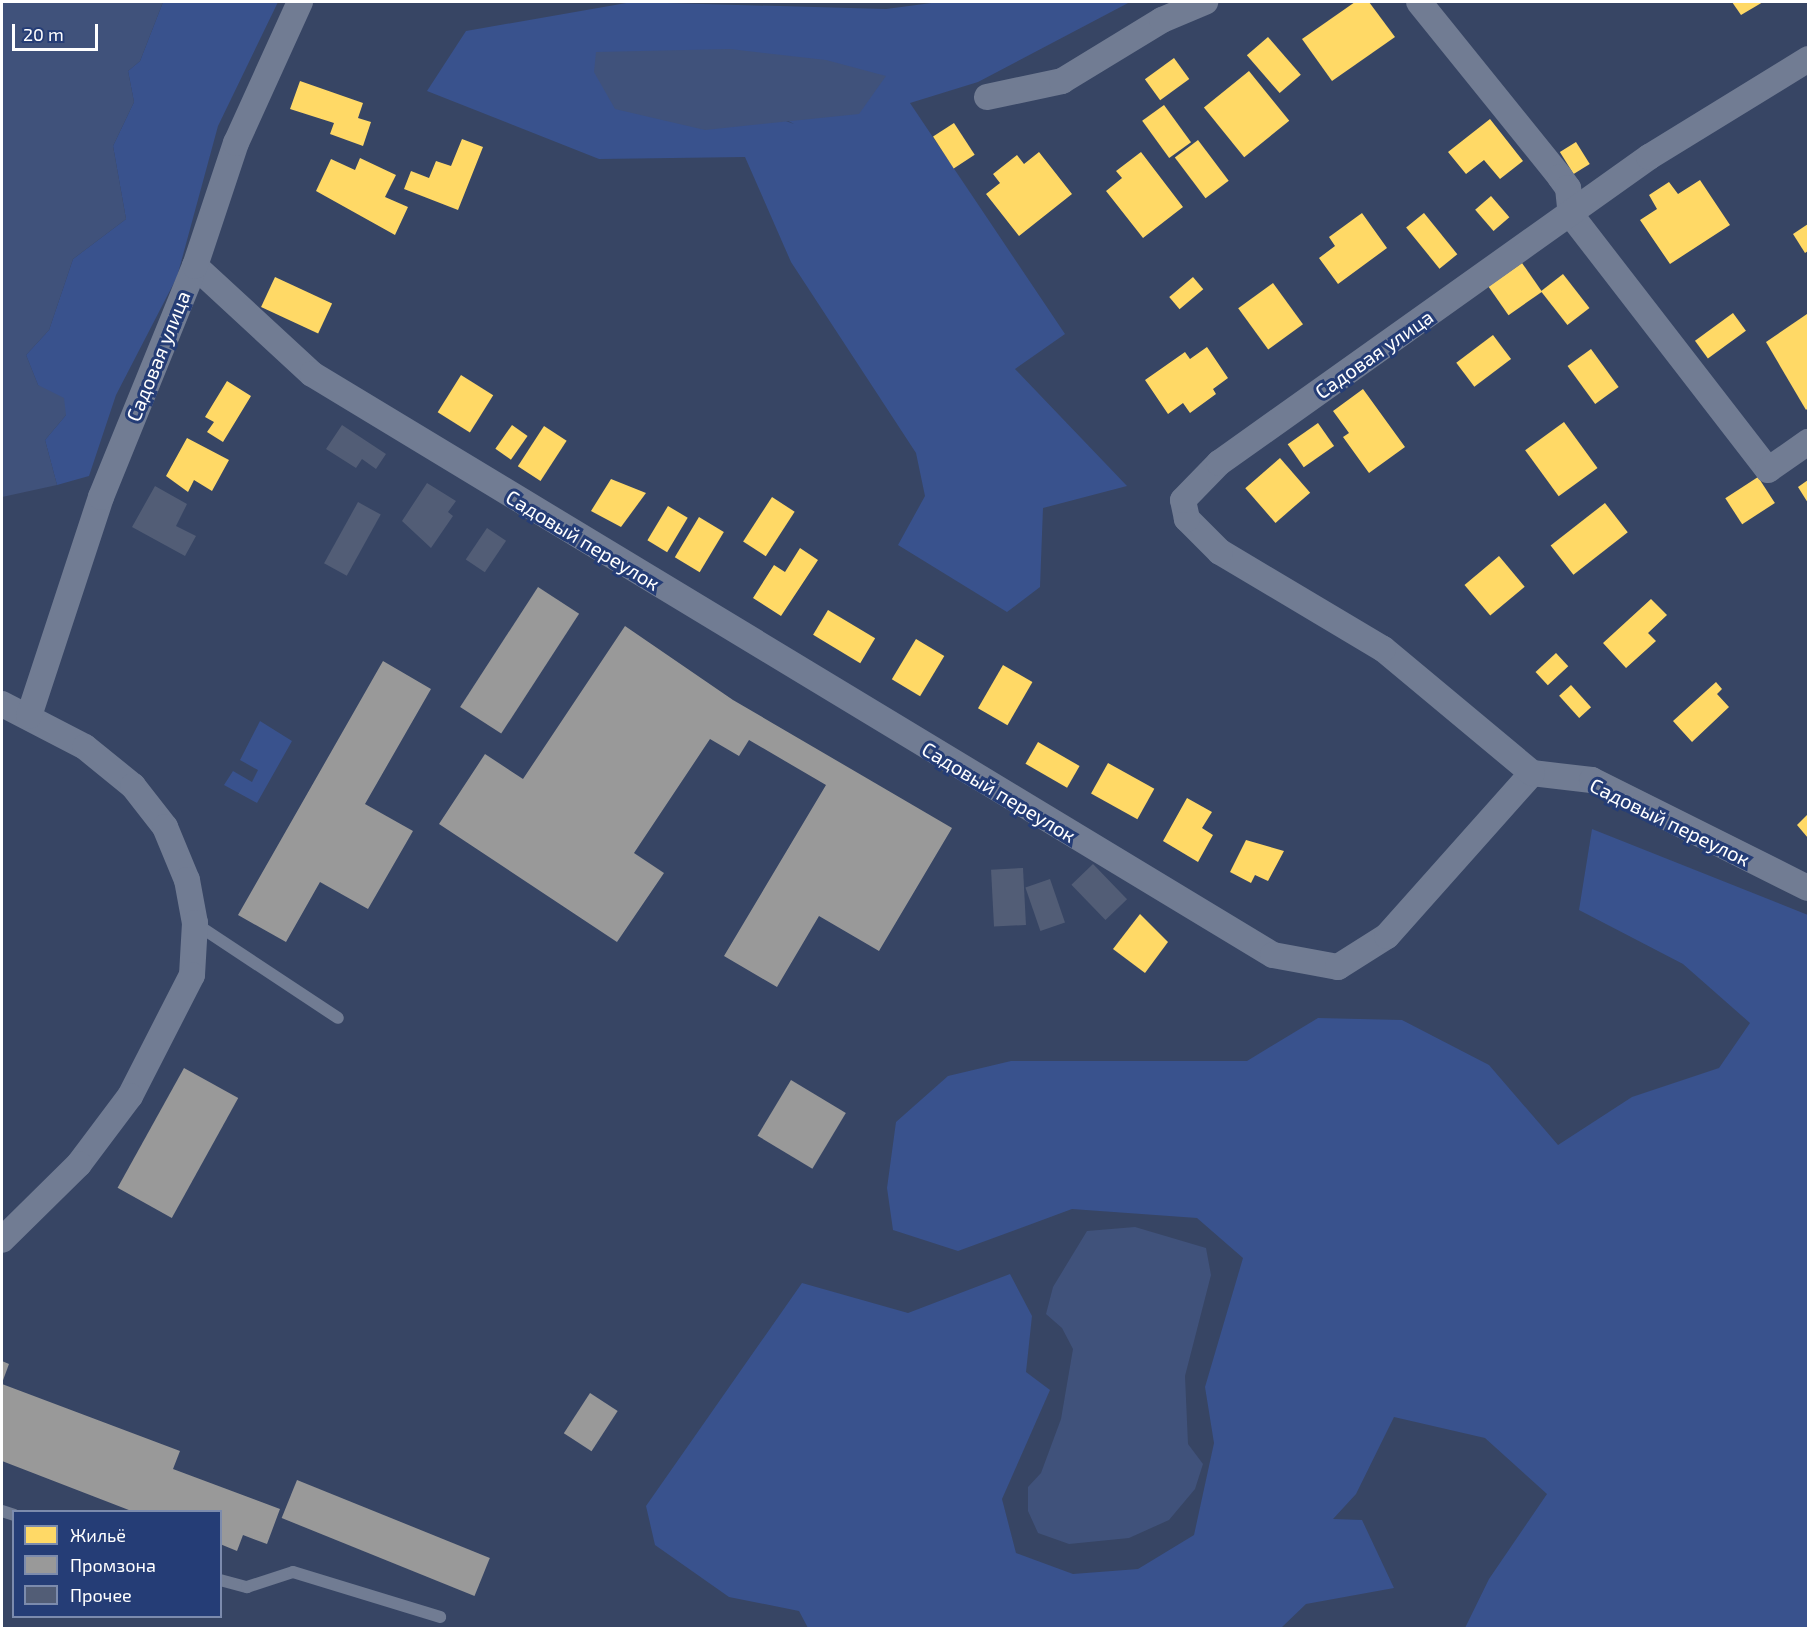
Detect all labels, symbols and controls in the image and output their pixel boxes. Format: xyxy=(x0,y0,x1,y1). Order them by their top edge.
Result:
scale bar xyxy=(15,12,100,50)
text: 20 m xyxy=(23,23,64,45)
street label: Садовая улица xyxy=(121,287,195,425)
street label: Садовая улица xyxy=(1310,304,1438,404)
street label: Садовый переулок xyxy=(502,485,664,595)
street label: Садовый переулок xyxy=(918,737,1080,847)
street label: Садовый переулок xyxy=(1586,773,1754,871)
legend xyxy=(12,1510,222,1618)
text: Жильё xyxy=(70,1524,126,1546)
text: Промзона xyxy=(70,1554,156,1576)
text: Прочее xyxy=(70,1584,132,1606)

